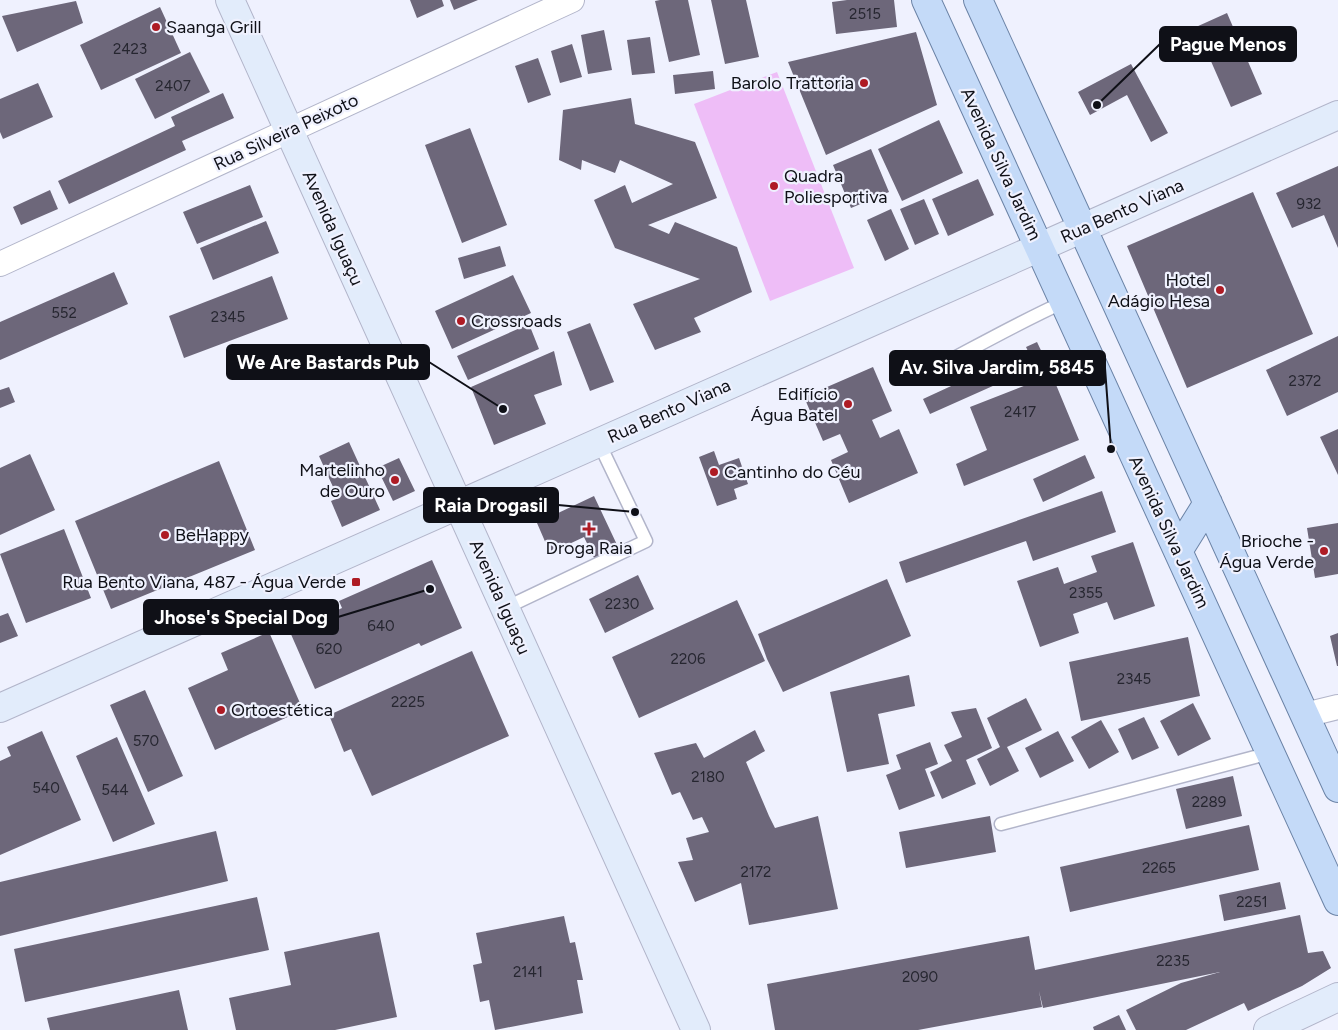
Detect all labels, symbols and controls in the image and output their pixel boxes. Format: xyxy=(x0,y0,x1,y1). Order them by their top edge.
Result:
house number: 2515 xyxy=(849,5,881,23)
place label: Saanga Grill xyxy=(166,16,262,38)
marker: Saanga Grill xyxy=(150,21,162,33)
callout: Pague Menos xyxy=(1160,27,1296,61)
text: Pague Menos xyxy=(1170,33,1286,56)
house number: 2423 xyxy=(113,40,147,58)
place label: Barolo Trattoria xyxy=(731,72,854,94)
house number: 2407 xyxy=(155,77,191,95)
marker: Barolo Trattoria xyxy=(858,77,870,89)
street label: Avenida Silva Jardim xyxy=(956,84,1046,244)
street label: Rua Silveira Peixoto xyxy=(210,89,362,175)
place label: Quadra Poliesportiva xyxy=(784,165,888,208)
street label: Avenida Iguaçu xyxy=(298,167,368,289)
street label: Rua Bento Viana xyxy=(1057,174,1187,248)
marker: Quadra Poliesportiva xyxy=(768,180,780,192)
house number: 932 xyxy=(1296,195,1322,213)
place label: Hotel Adágio Hesa xyxy=(1108,269,1210,312)
marker: Hotel Adágio Hesa xyxy=(1214,284,1226,296)
house number: 552 xyxy=(51,304,77,322)
house number: 2345 xyxy=(211,308,245,326)
place label: Crossroads xyxy=(471,310,562,332)
marker: Crossroads xyxy=(455,315,467,327)
callout: We Are Bastards Pub xyxy=(227,345,429,379)
text: We Are Bastards Pub xyxy=(237,351,419,374)
callout: Av. Silva Jardim, 5845 xyxy=(890,351,1105,385)
text: Av. Silva Jardim, 5845 xyxy=(900,356,1094,379)
house number: 2372 xyxy=(1289,372,1322,390)
street label: Rua Bento Viana xyxy=(604,374,734,448)
place label: Edifício Água Batel xyxy=(751,383,838,426)
marker: Edifício Água Batel xyxy=(842,398,854,410)
house number: 2417 xyxy=(1004,403,1036,421)
street label: Avenida Silva Jardim xyxy=(1124,452,1214,612)
place label: Martelinho de Ouro xyxy=(299,459,385,502)
place label: Cantinho do Céu xyxy=(724,461,860,483)
marker: Cantinho do Céu xyxy=(708,466,720,478)
marker: Martelinho de Ouro xyxy=(389,474,401,486)
callout: Raia Drogasil xyxy=(424,488,558,522)
text: Raia Drogasil xyxy=(434,494,548,517)
marker: Droga Raia xyxy=(583,523,595,535)
place label: BeHappy xyxy=(175,524,250,546)
marker: BeHappy xyxy=(159,529,171,541)
place label: Brioche - Água Verde xyxy=(1220,530,1314,573)
street label: Avenida Iguaçu xyxy=(465,536,535,658)
place label: Droga Raia xyxy=(546,537,632,559)
marker: Brioche - Água Verde xyxy=(1318,545,1330,557)
place label: Rua Bento Viana, 487 - Água Verde xyxy=(62,571,346,593)
marker: Rua Bento Viana, 487 - Água Verde xyxy=(350,576,362,588)
house number: 2355 xyxy=(1069,584,1103,602)
house number: 2230 xyxy=(605,595,639,613)
callout: Jhose's Special Dog xyxy=(144,600,338,634)
text: Jhose's Special Dog xyxy=(154,606,328,629)
house number: 640 xyxy=(367,617,395,635)
house number: 620 xyxy=(316,640,342,658)
house number: 2206 xyxy=(671,650,706,668)
house number: 2345 xyxy=(1117,670,1151,688)
house number: 2225 xyxy=(391,693,425,711)
place label: Ortoestética xyxy=(231,699,333,721)
marker: Ortoestética xyxy=(215,704,227,716)
house number: 570 xyxy=(133,732,159,750)
house number: 2180 xyxy=(691,768,725,786)
house number: 540 xyxy=(32,779,60,797)
house number: 544 xyxy=(101,781,129,799)
house number: 2289 xyxy=(1192,793,1226,811)
house number: 2265 xyxy=(1142,859,1176,877)
house number: 2172 xyxy=(740,863,772,881)
house number: 2251 xyxy=(1236,893,1268,911)
house number: 2235 xyxy=(1156,952,1190,970)
house number: 2141 xyxy=(513,963,543,981)
house number: 2090 xyxy=(902,968,938,986)

